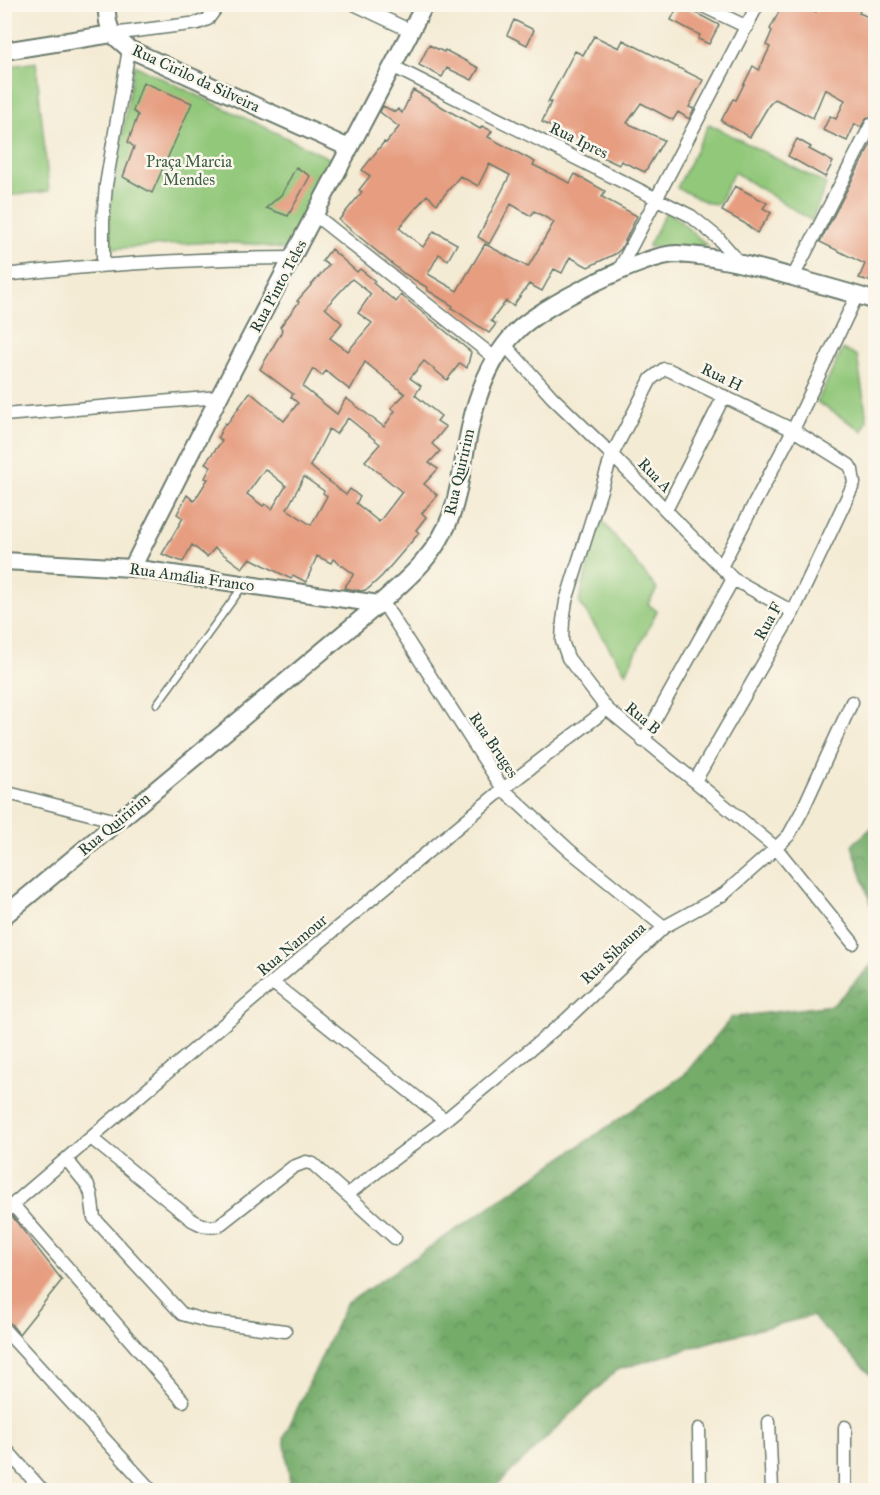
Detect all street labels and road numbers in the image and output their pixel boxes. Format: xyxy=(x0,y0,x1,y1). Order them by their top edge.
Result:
street label: Rua Cirilo da Silveira xyxy=(129,40,263,116)
street label: Rua Ipres xyxy=(547,118,612,162)
street label: Rua Pinto Teles xyxy=(246,236,310,336)
street label: Rua H xyxy=(698,359,746,395)
street label: Rua Quiririm xyxy=(440,426,478,517)
street label: Rua A xyxy=(634,454,676,496)
street label: Rua Amália Franco xyxy=(128,559,256,595)
street label: Rua F xyxy=(750,598,786,643)
street label: Rua B xyxy=(621,698,665,738)
street label: Rua Bruges xyxy=(464,709,523,782)
street label: Rua Quiririm xyxy=(74,788,154,860)
street label: Rua Namour xyxy=(253,910,331,980)
street label: Rua Sibauna xyxy=(577,918,650,988)

